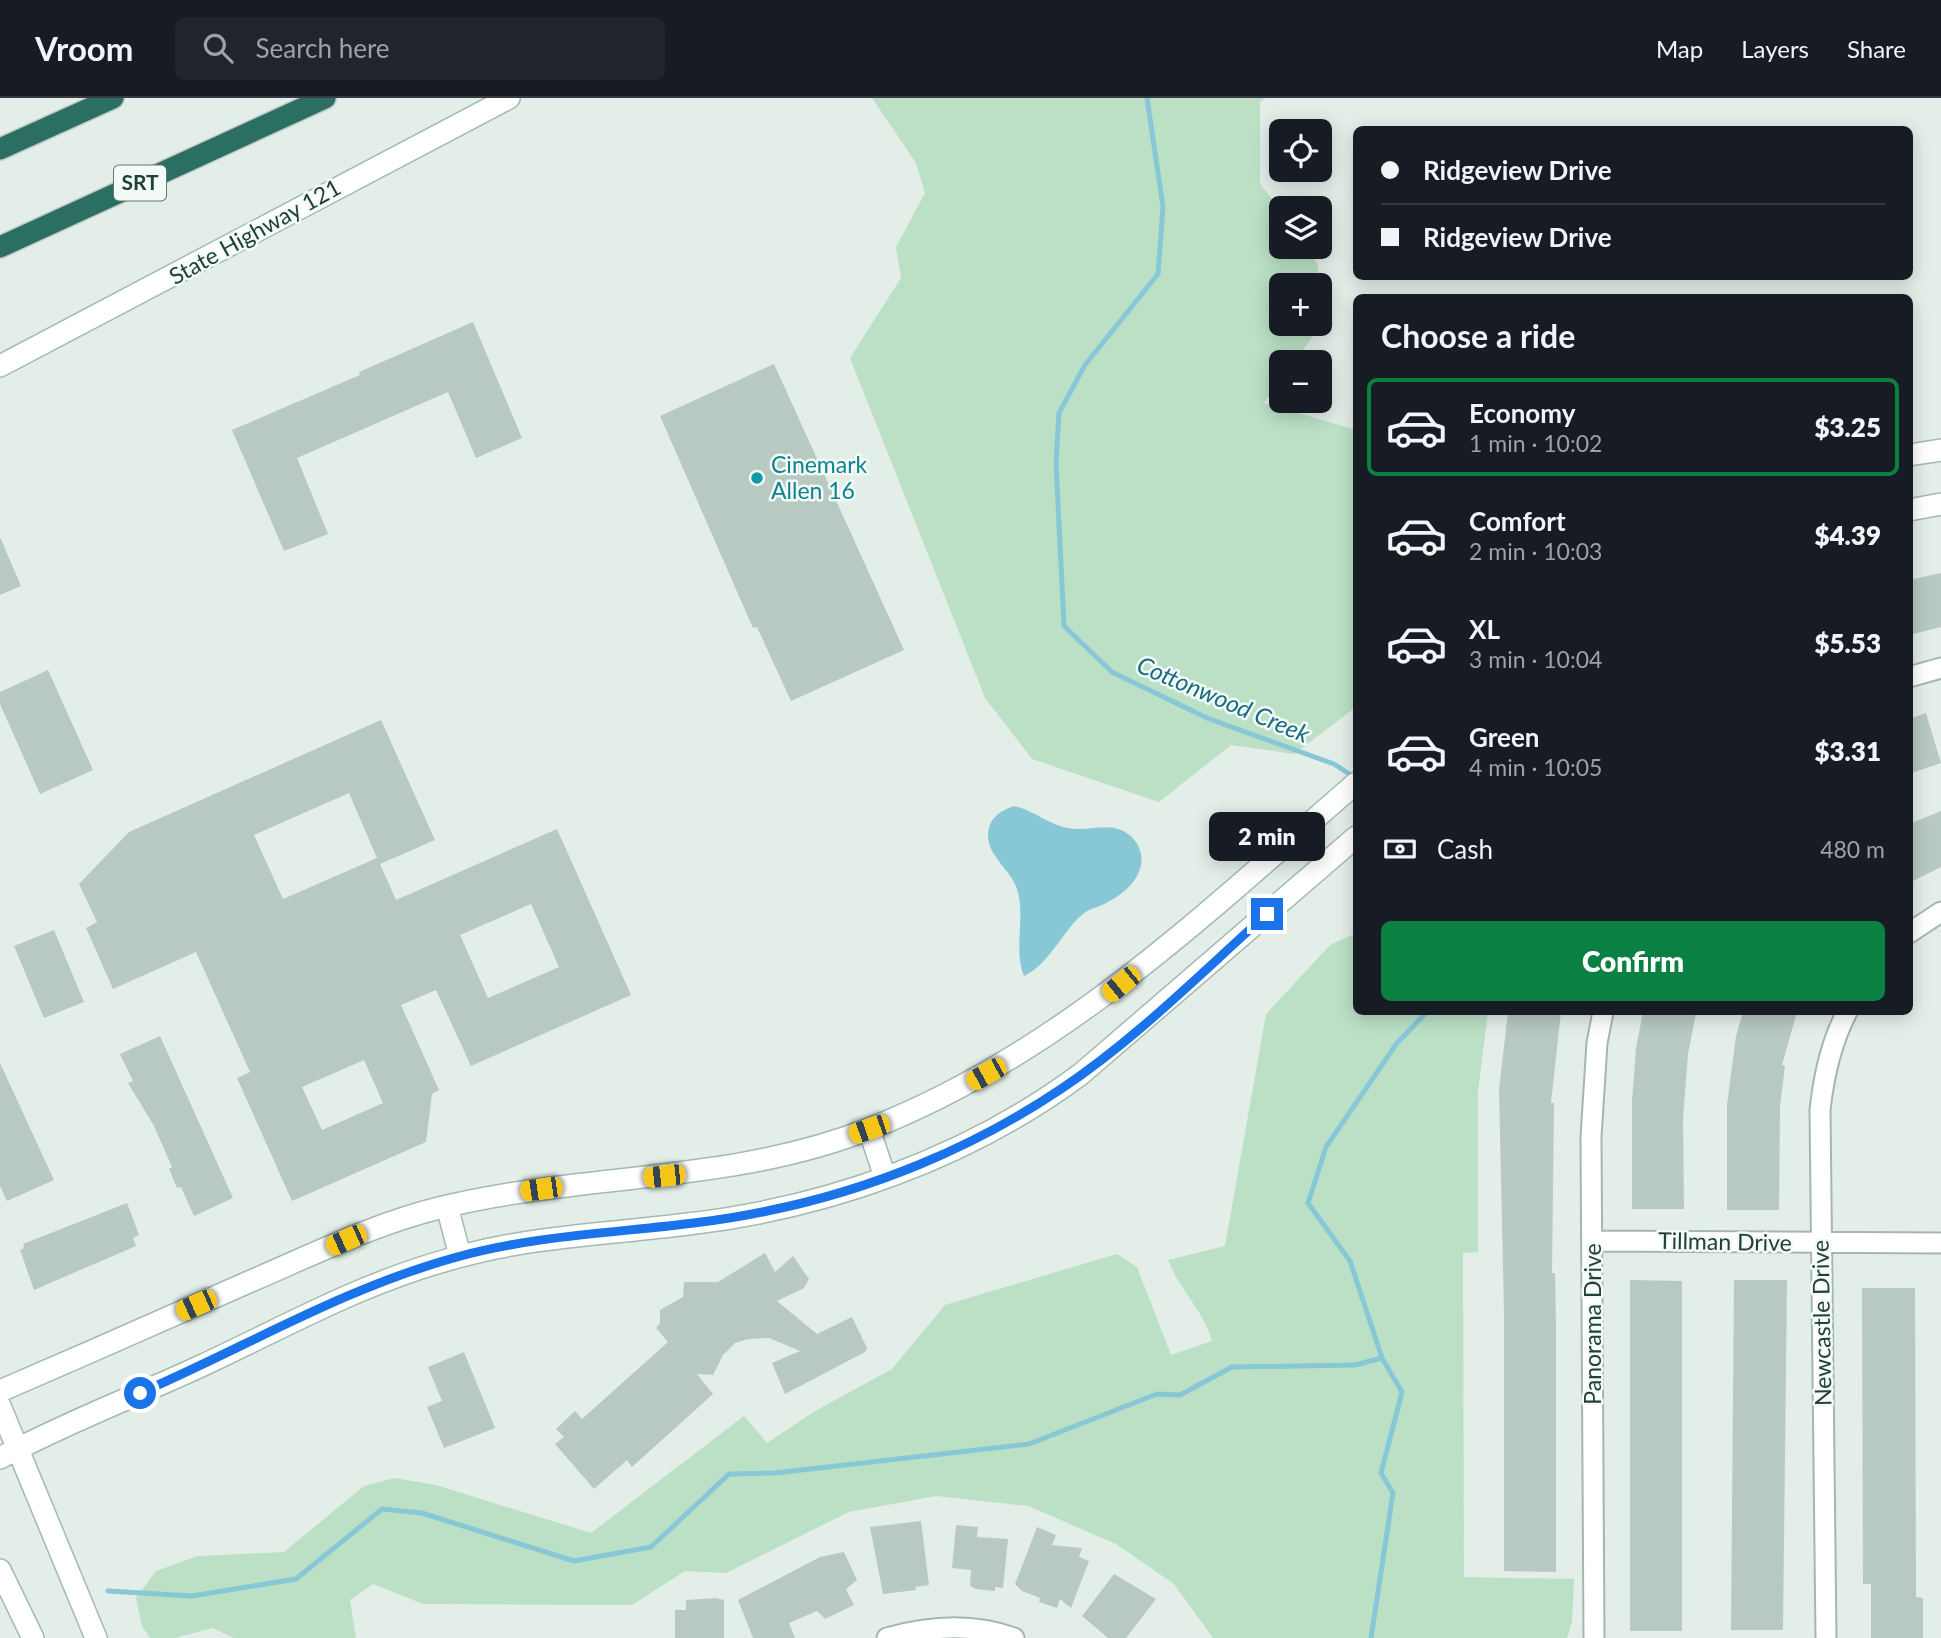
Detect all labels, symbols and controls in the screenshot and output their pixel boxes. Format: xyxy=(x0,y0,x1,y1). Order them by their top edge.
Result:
search box xyxy=(175,17,665,80)
text: Vroom xyxy=(35,28,133,68)
icon: search xyxy=(199,29,237,67)
text: Search here xyxy=(255,32,390,64)
text: Map xyxy=(1656,34,1703,63)
text: Layers xyxy=(1741,34,1809,63)
text: Share xyxy=(1847,34,1906,63)
map controls xyxy=(1269,119,1332,413)
button: locate xyxy=(1269,119,1332,182)
text: Ridgeview Drive xyxy=(1423,154,1612,186)
road number: SRT xyxy=(114,166,166,200)
street label: State Highway 121 xyxy=(164,172,345,290)
button: layers xyxy=(1269,196,1332,259)
text: Ridgeview Drive xyxy=(1423,221,1612,253)
button: + xyxy=(1269,273,1332,336)
text: Choose a ride xyxy=(1381,316,1575,355)
button: − xyxy=(1269,350,1332,413)
icon: car xyxy=(1385,396,1448,459)
text: Economy xyxy=(1469,397,1575,429)
text: $3.25 xyxy=(1814,411,1881,443)
text: 1 min · 10:02 xyxy=(1469,429,1602,457)
place label: Cinemark Allen 16 xyxy=(771,450,868,504)
marker: Cinemark Allen 16 xyxy=(749,470,765,486)
icon: car xyxy=(1385,504,1448,567)
text: Comfort xyxy=(1469,505,1566,537)
text: $4.39 xyxy=(1814,519,1881,551)
text: 2 min · 10:03 xyxy=(1469,537,1602,565)
icon: car xyxy=(1385,612,1448,675)
text: XL xyxy=(1469,613,1500,645)
text: $5.53 xyxy=(1814,627,1881,659)
text: 3 min · 10:04 xyxy=(1469,645,1602,673)
water label: Cottonwood Creek xyxy=(1133,649,1315,748)
icon: car xyxy=(1385,720,1448,783)
text: Green xyxy=(1469,721,1539,753)
text: $3.31 xyxy=(1814,735,1881,767)
text: 4 min · 10:05 xyxy=(1469,753,1602,781)
callout: 2 min xyxy=(1209,812,1325,862)
text: 2 min xyxy=(1238,822,1296,850)
icon: cash xyxy=(1381,830,1419,868)
text: Cash xyxy=(1437,833,1493,865)
text: 480 m xyxy=(1820,835,1885,863)
route end xyxy=(1251,898,1283,930)
button: Confirm xyxy=(1381,921,1885,1001)
car xyxy=(1099,963,1144,1005)
car xyxy=(963,1055,1010,1093)
car xyxy=(846,1112,893,1146)
car xyxy=(643,1163,686,1189)
car xyxy=(519,1176,564,1202)
car xyxy=(323,1222,370,1258)
street label: Tillman Drive xyxy=(1658,1226,1792,1256)
street label: Newcastle Drive xyxy=(1806,1240,1836,1406)
street label: Panorama Drive xyxy=(1578,1243,1606,1405)
car xyxy=(173,1287,220,1323)
route start xyxy=(124,1377,156,1409)

